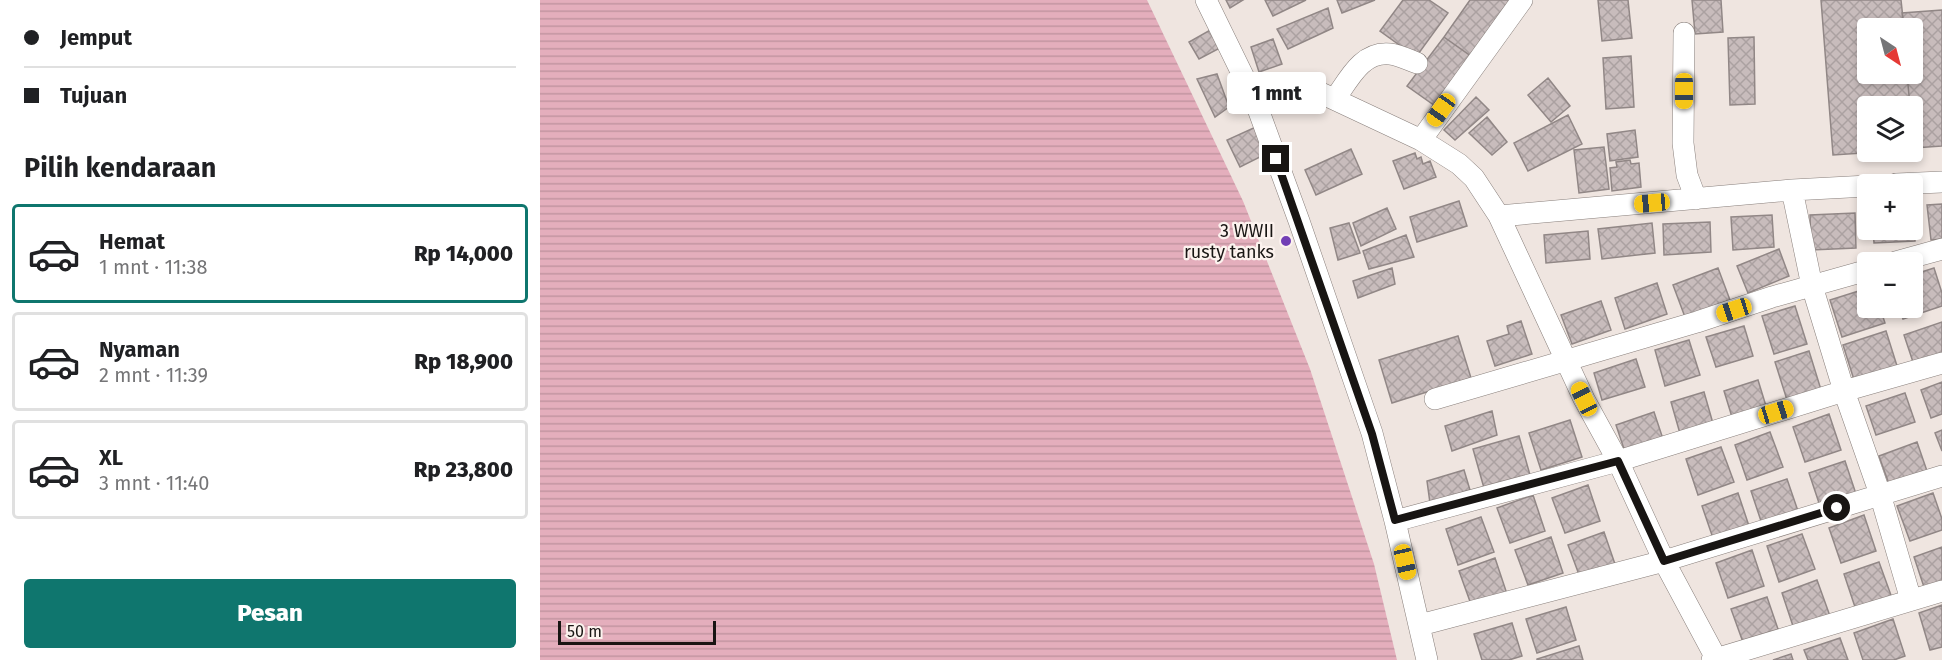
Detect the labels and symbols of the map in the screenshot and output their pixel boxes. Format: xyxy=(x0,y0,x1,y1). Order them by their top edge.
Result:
north arrow xyxy=(1857,18,1923,84)
callout: 1 mnt xyxy=(1226,72,1326,114)
car xyxy=(1675,73,1693,109)
car xyxy=(1423,90,1459,130)
route end xyxy=(1262,145,1289,172)
car xyxy=(1633,192,1671,214)
place label: 3 WWII rusty tanks xyxy=(1184,220,1274,263)
marker: 3 WWII rusty tanks xyxy=(1279,234,1293,248)
car xyxy=(1714,296,1754,324)
car xyxy=(1568,379,1600,419)
car xyxy=(1756,398,1796,426)
route start xyxy=(1823,494,1850,521)
car xyxy=(1392,542,1418,582)
scale bar xyxy=(558,618,716,646)

